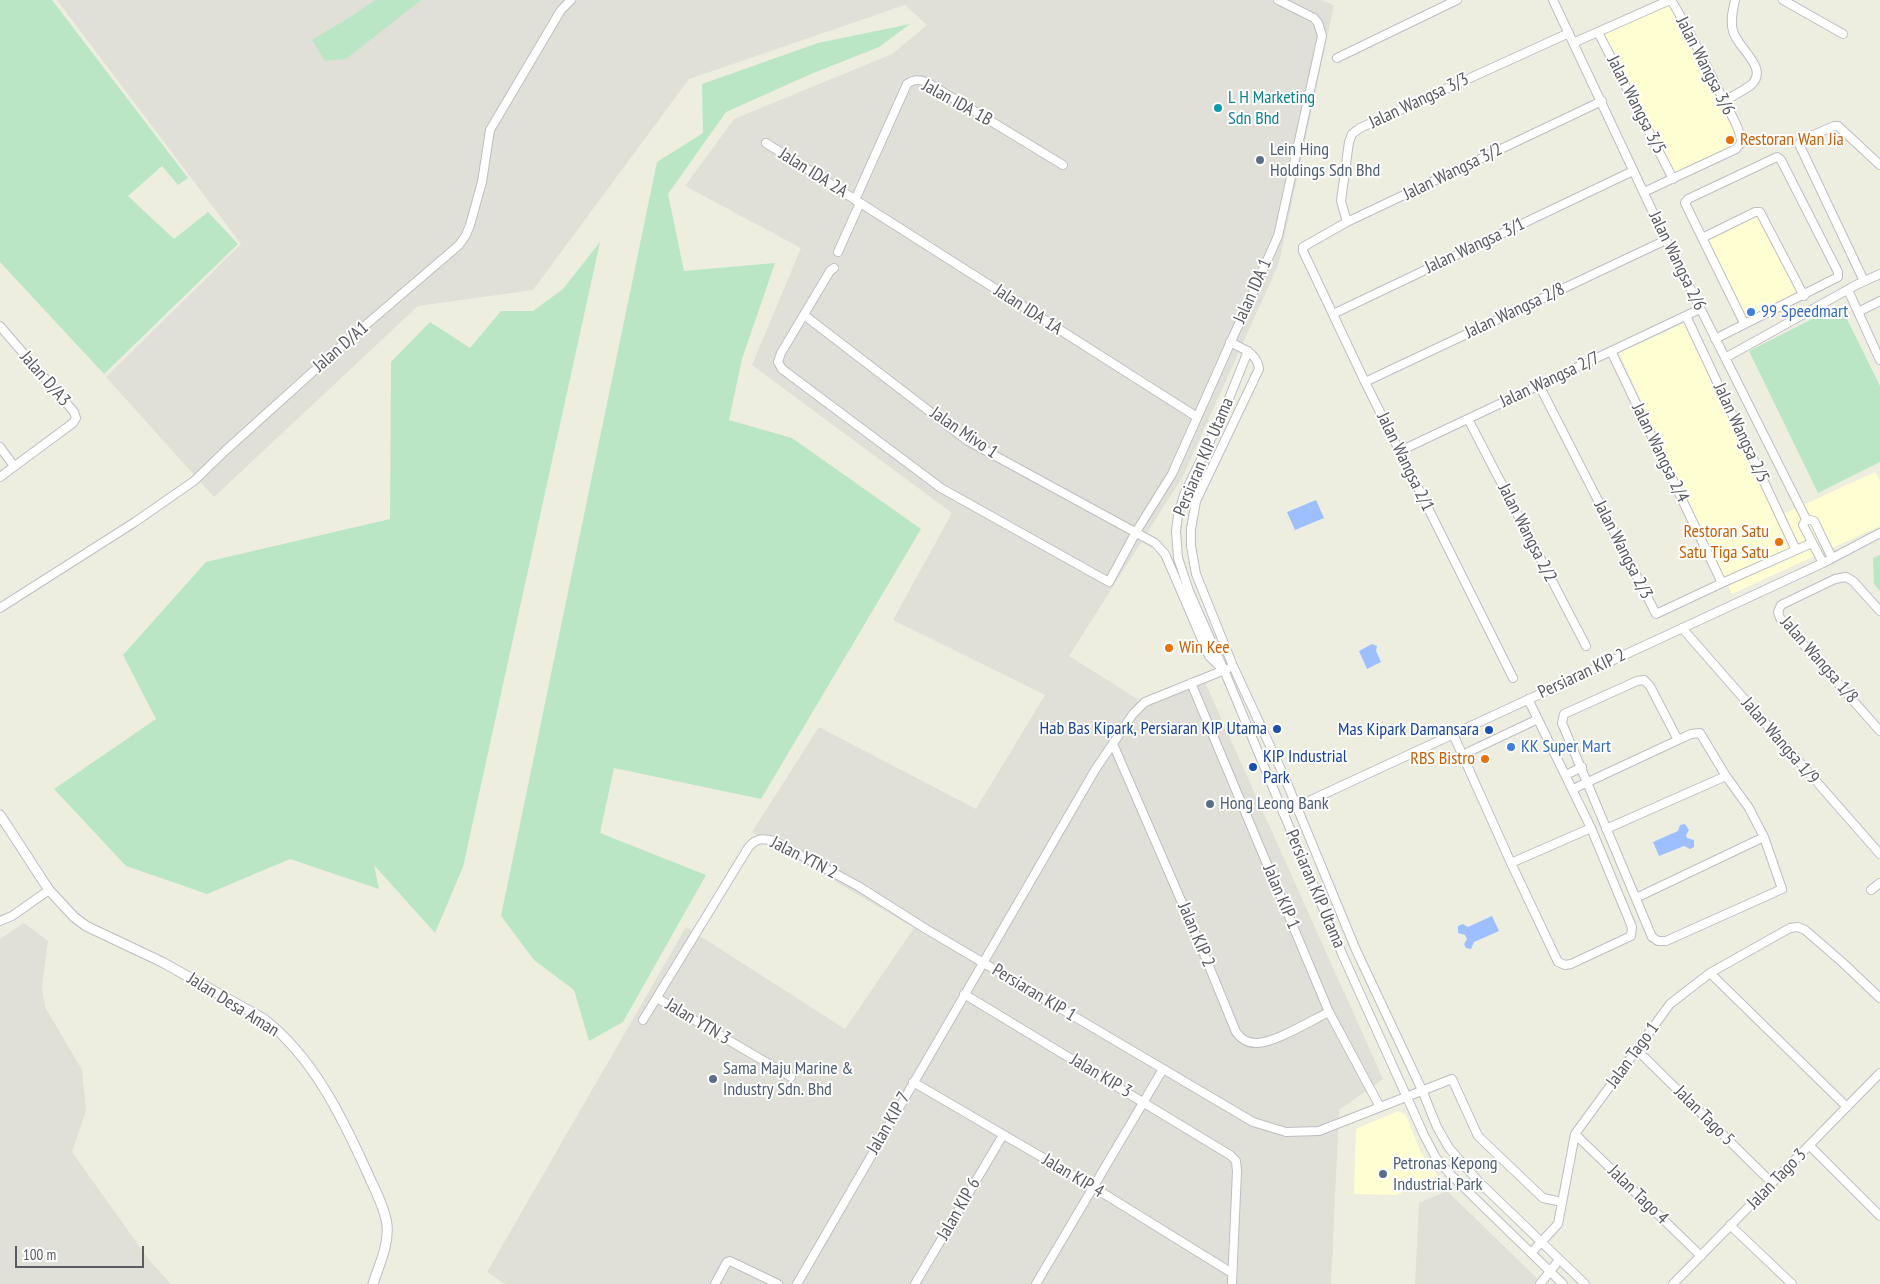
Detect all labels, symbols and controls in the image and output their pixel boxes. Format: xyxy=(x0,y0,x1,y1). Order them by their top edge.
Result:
street label: Jalan Wangsa 3/6 xyxy=(1671,13,1739,119)
street label: Jalan Wangsa 3/5 xyxy=(1602,52,1670,158)
street label: Jalan Wangsa 3/3 xyxy=(1366,68,1472,134)
street label: Jalan IDA 1B xyxy=(918,75,996,131)
place label: L H Marketing Sdn Bhd xyxy=(1228,87,1315,130)
marker: L H Marketing Sdn Bhd xyxy=(1212,102,1224,114)
place label: Restoran Wan Jia xyxy=(1740,129,1844,151)
marker: Restoran Wan Jia xyxy=(1724,134,1736,146)
place label: Lein Hing Holdings Sdn Bhd xyxy=(1270,139,1380,182)
street label: Jalan Wangsa 3/2 xyxy=(1400,139,1506,205)
street label: Jalan IDA 2A xyxy=(775,143,851,203)
marker: Lein Hing Holdings Sdn Bhd xyxy=(1254,154,1266,166)
street label: Jalan Wangsa 2/6 xyxy=(1644,208,1710,314)
street label: Jalan Wangsa 3/1 xyxy=(1422,213,1528,279)
street label: Jalan IDA 1 xyxy=(1229,255,1277,327)
street label: Jalan Wangsa 2/8 xyxy=(1462,278,1568,344)
street label: Jalan IDA 1A xyxy=(990,280,1066,340)
place label: 99 Speedmart xyxy=(1761,301,1848,323)
marker: 99 Speedmart xyxy=(1745,306,1757,318)
street label: Jalan D/A1 xyxy=(309,317,373,377)
street label: Jalan D/A3 xyxy=(15,347,75,411)
street label: Jalan Wangsa 2/7 xyxy=(1497,347,1603,413)
street label: Jalan Wangsa 2/5 xyxy=(1708,380,1774,486)
street label: Persiaran KIP Utama xyxy=(1169,395,1239,519)
street label: Jalan Wangsa 2/4 xyxy=(1627,400,1693,506)
street label: Jalan Mivo 1 xyxy=(926,403,1002,463)
street label: Jalan Wangsa 2/1 xyxy=(1372,409,1438,515)
street label: Jalan Wangsa 2/2 xyxy=(1493,480,1561,586)
street label: Jalan Wangsa 2/3 xyxy=(1589,497,1657,603)
place label: Restoran Satu Satu Tiga Satu xyxy=(1679,521,1769,564)
marker: Restoran Satu Satu Tiga Satu xyxy=(1773,536,1785,548)
street label: Jalan Wangsa 1/8 xyxy=(1776,612,1862,708)
place label: Win Kee xyxy=(1179,637,1230,659)
marker: Win Kee xyxy=(1163,642,1175,654)
street label: Persiaran KIP 2 xyxy=(1535,644,1629,704)
street label: Jalan Wangsa 1/9 xyxy=(1737,693,1823,789)
place label: Hab Bas Kipark, Persiaran KIP Utama xyxy=(1040,718,1267,740)
place label: Mas Kipark Damansara xyxy=(1338,719,1479,741)
marker: Hab Bas Kipark, Persiaran KIP Utama xyxy=(1271,723,1283,735)
marker: Mas Kipark Damansara xyxy=(1483,724,1495,736)
place label: KK Super Mart xyxy=(1521,736,1611,758)
marker: KK Super Mart xyxy=(1505,741,1517,753)
place label: KIP Industrial Park xyxy=(1263,746,1347,789)
place label: RBS Bistro xyxy=(1410,748,1475,770)
marker: RBS Bistro xyxy=(1479,753,1491,765)
marker: KIP Industrial Park xyxy=(1247,761,1259,773)
place label: Hong Leong Bank xyxy=(1220,793,1329,815)
marker: Hong Leong Bank xyxy=(1204,798,1216,810)
street label: Persiaran KIP Utama xyxy=(1280,827,1350,951)
street label: Jalan YTN 2 xyxy=(767,832,841,884)
street label: Jalan KIP 1 xyxy=(1258,862,1304,932)
street label: Jalan KIP 2 xyxy=(1173,900,1219,970)
street label: Persiaran KIP 1 xyxy=(988,960,1080,1026)
street label: Jalan Desa Aman xyxy=(183,968,283,1042)
street label: Jalan YTN 3 xyxy=(662,994,734,1050)
street label: Jalan Tago 1 xyxy=(1602,1018,1664,1092)
street label: Jalan KIP 3 xyxy=(1066,1049,1136,1103)
place label: Sama Maju Marine & Industry Sdn. Bhd xyxy=(723,1058,853,1100)
marker: Sama Maju Marine & Industry Sdn. Bhd xyxy=(707,1073,719,1085)
street label: Jalan Tago 5 xyxy=(1670,1082,1738,1150)
street label: Jalan KIP 7 xyxy=(863,1088,915,1158)
street label: Jalan Tago 3 xyxy=(1743,1144,1811,1214)
street label: Jalan KIP 4 xyxy=(1038,1149,1108,1203)
place label: Petronas Kepong Industrial Park xyxy=(1393,1153,1498,1196)
street label: Jalan Tago 4 xyxy=(1603,1161,1673,1229)
marker: Petronas Kepong Industrial Park xyxy=(1377,1168,1389,1180)
street label: Jalan KIP 6 xyxy=(933,1174,985,1244)
scale bar xyxy=(18,1236,146,1268)
text: 100 m xyxy=(23,1245,56,1264)

